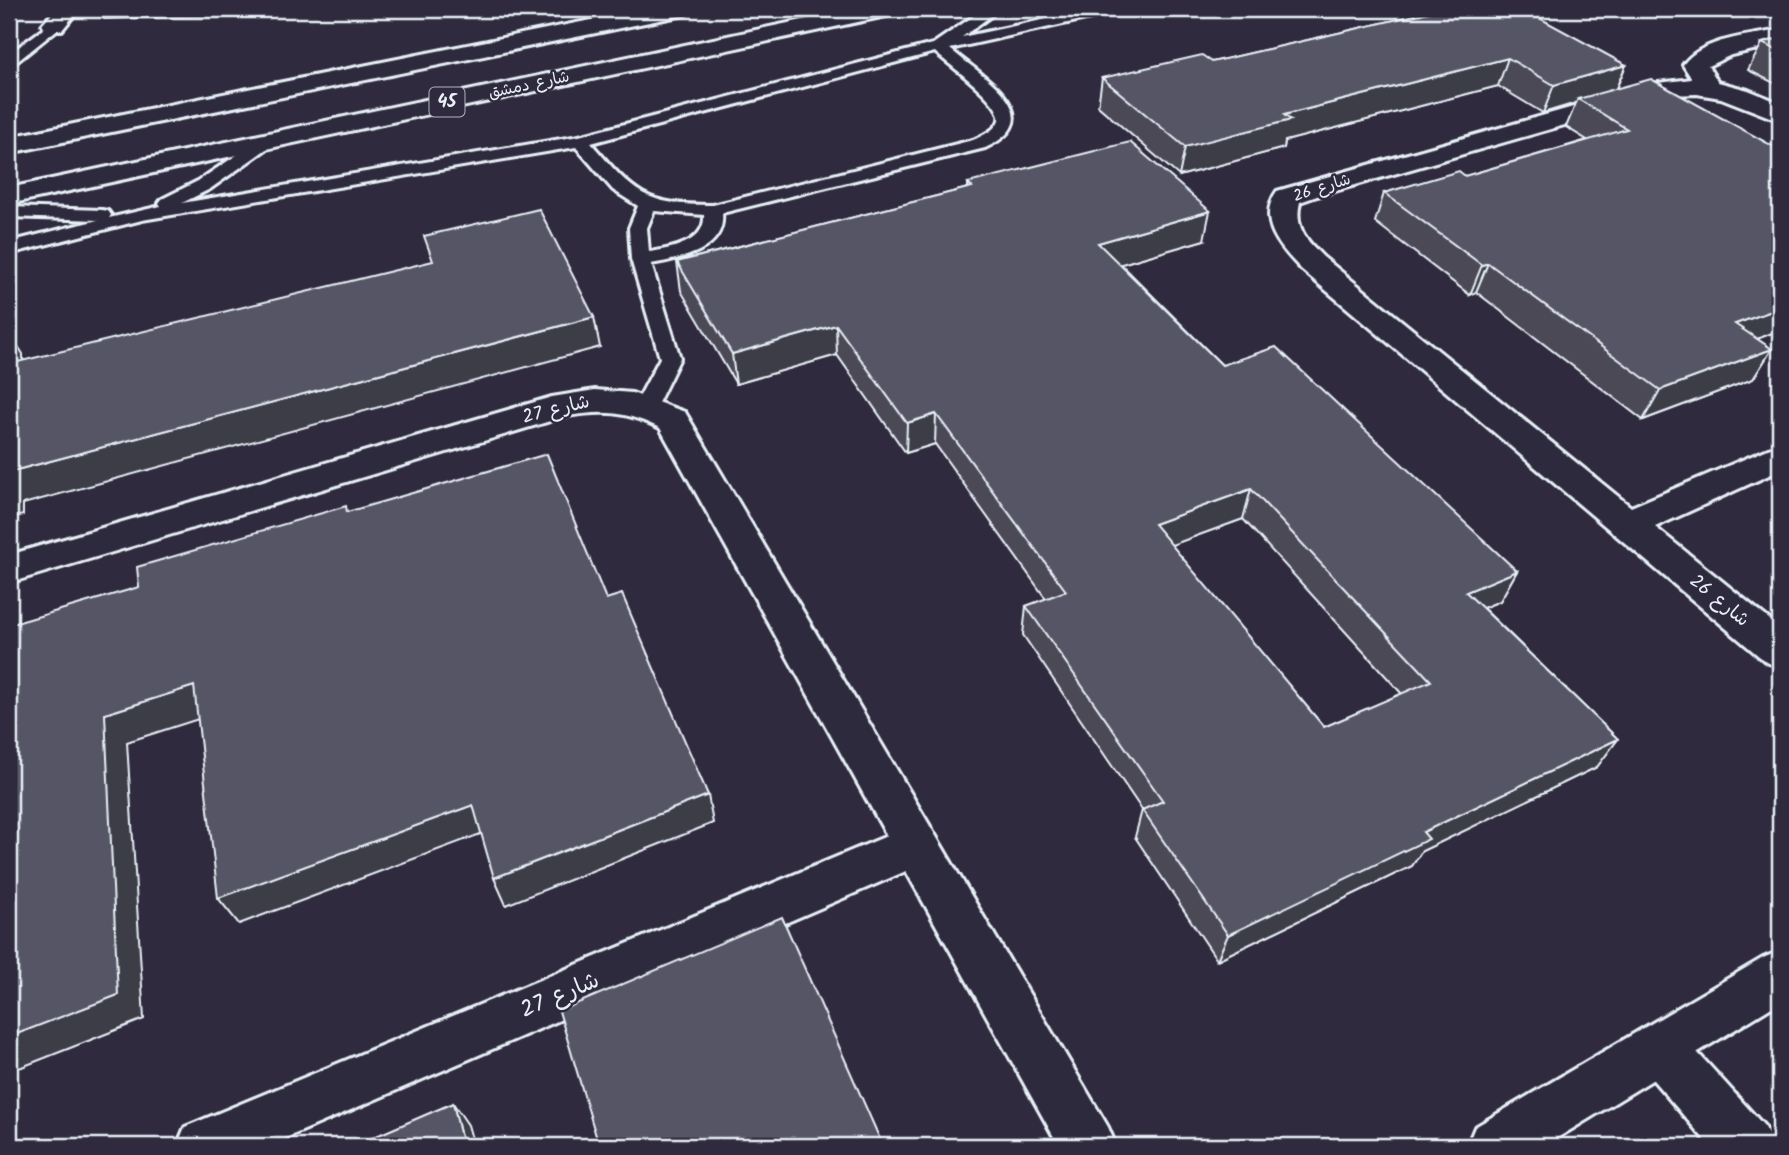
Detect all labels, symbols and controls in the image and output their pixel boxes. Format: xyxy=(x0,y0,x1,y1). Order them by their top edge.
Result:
street label: شارع دمشق xyxy=(486,64,572,106)
road number: 45 xyxy=(430,88,464,116)
street label: شارع 26 xyxy=(1290,167,1354,209)
street label: شارع 27 xyxy=(519,387,593,433)
street label: شارع 26 xyxy=(1682,567,1756,635)
street label: شارع 27 xyxy=(515,963,605,1029)

